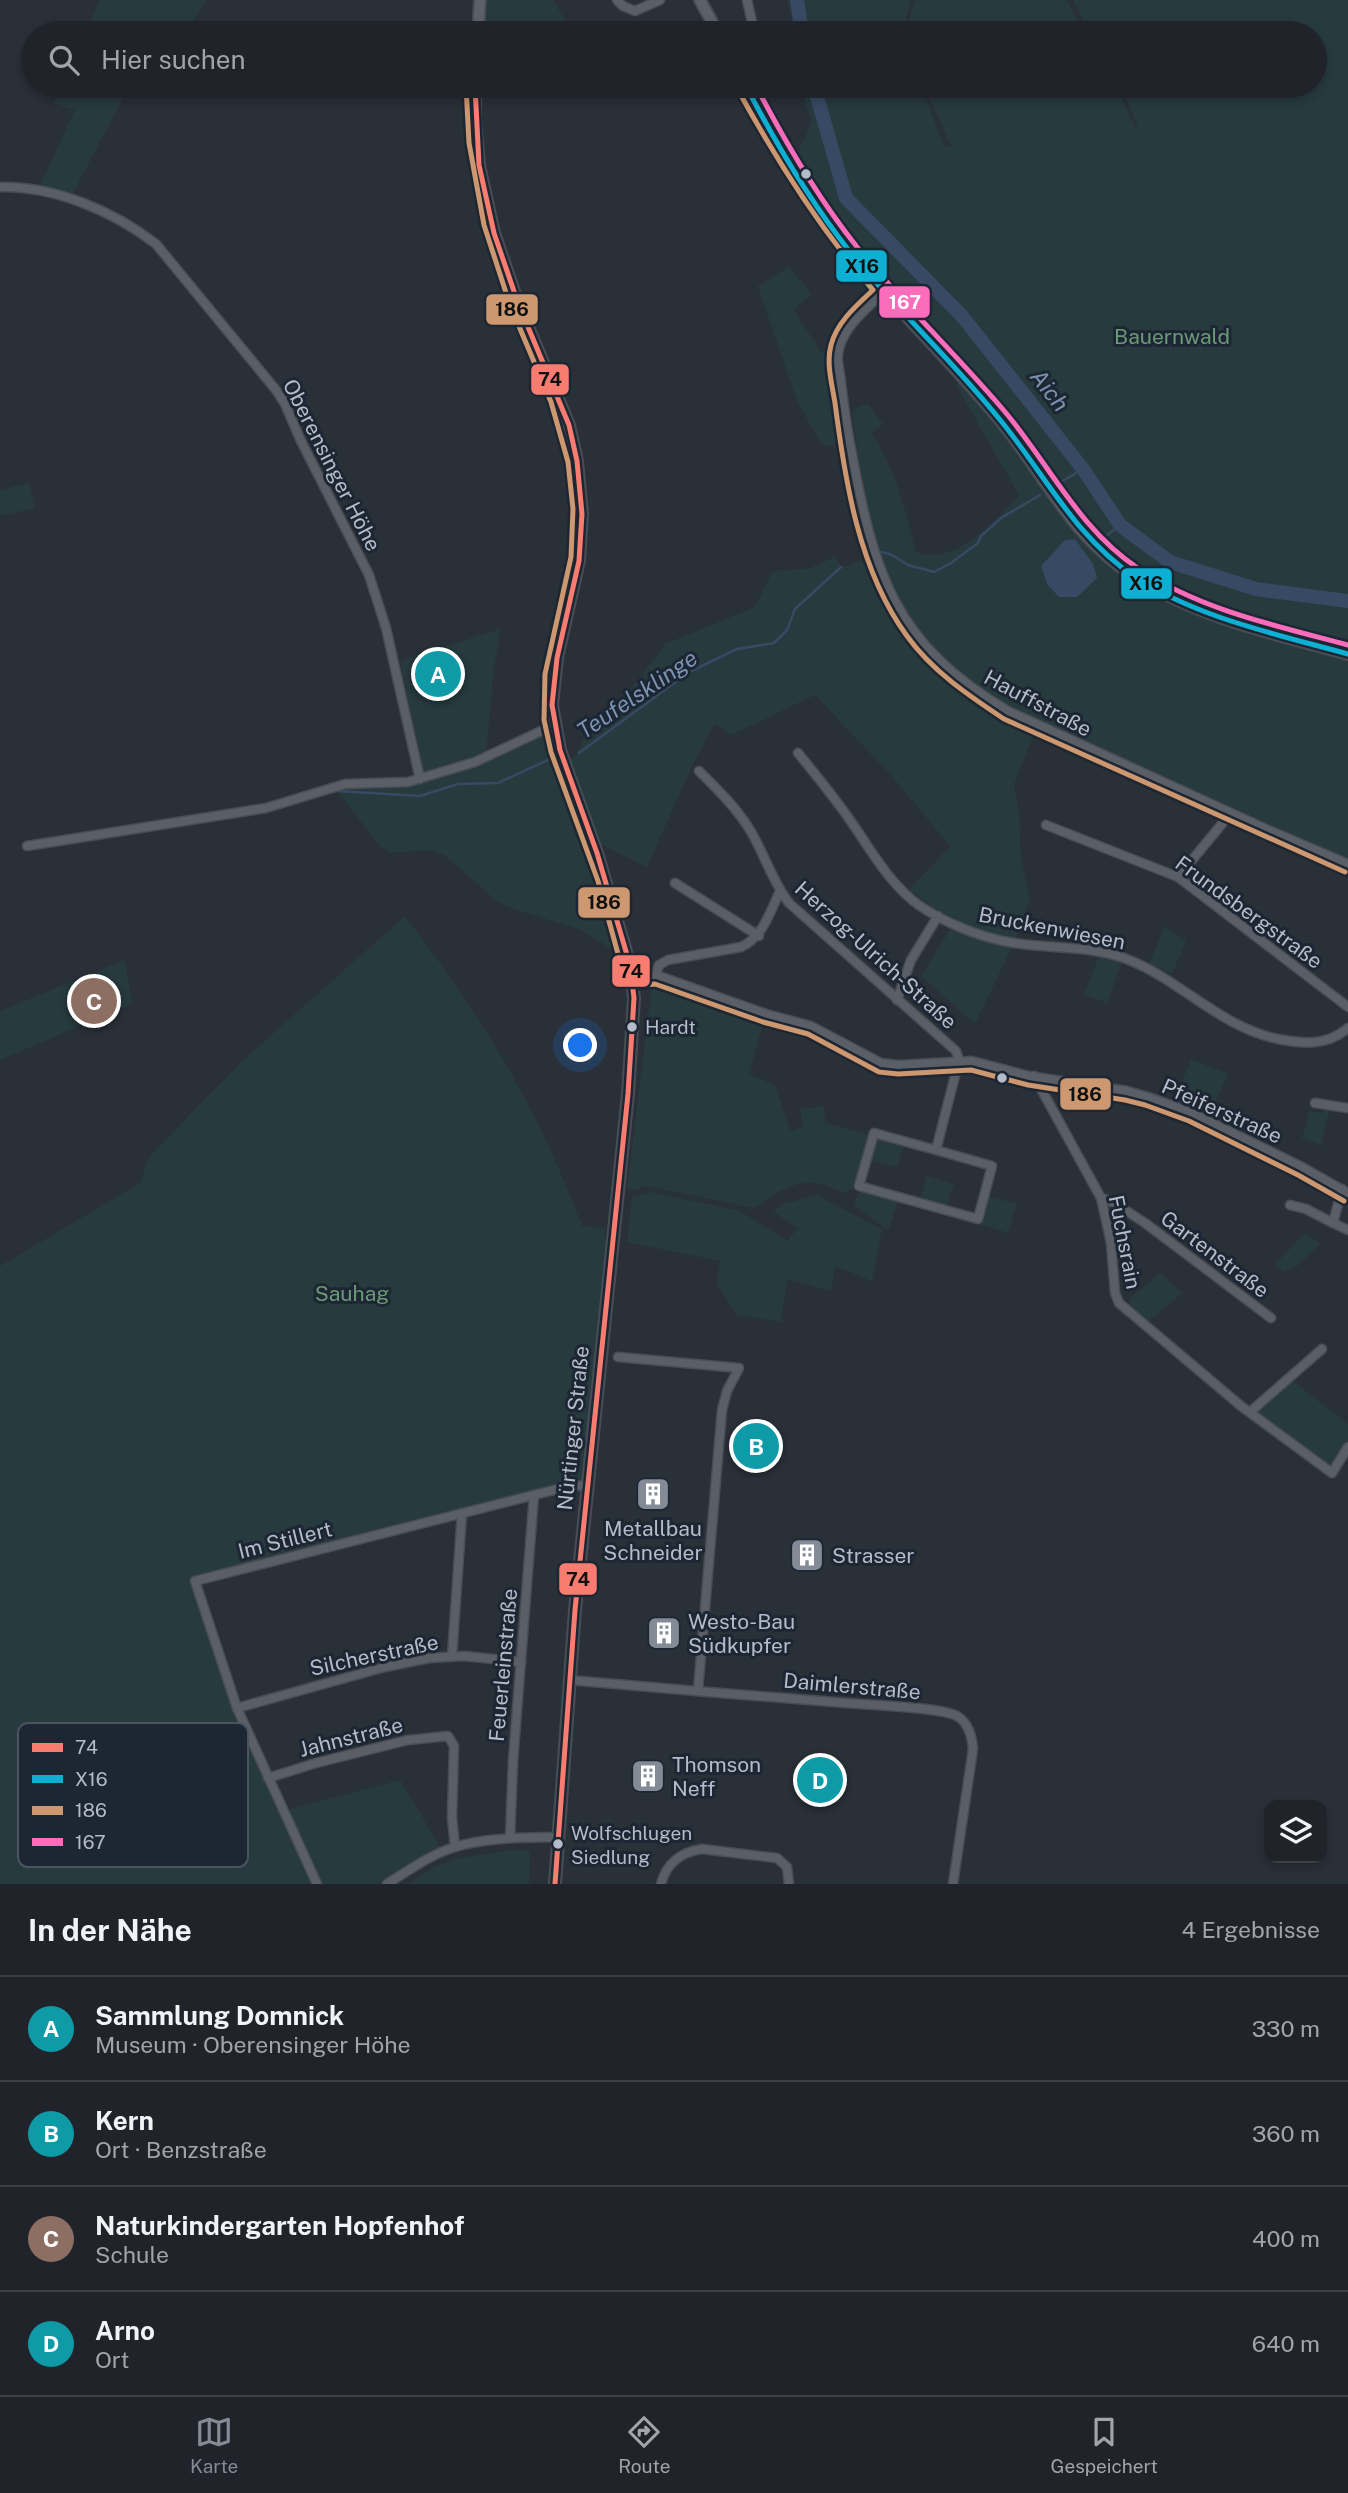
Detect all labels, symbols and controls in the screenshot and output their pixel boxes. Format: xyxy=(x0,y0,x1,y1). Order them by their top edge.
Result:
search box xyxy=(21,21,1327,98)
icon: search xyxy=(45,41,83,79)
text: Hier suchen xyxy=(101,44,246,75)
unlabelled marker xyxy=(799,167,813,181)
line badge: X16 xyxy=(835,249,888,283)
text: X16 xyxy=(845,255,879,277)
line badge: 167 xyxy=(878,285,931,319)
text: 167 xyxy=(889,291,921,313)
line badge: 186 xyxy=(485,293,539,326)
text: 186 xyxy=(495,298,529,320)
park label: Bauernwald xyxy=(1114,324,1230,349)
line badge: 74 xyxy=(530,363,570,396)
water label: Aich xyxy=(1025,363,1075,417)
text: 74 xyxy=(538,368,562,390)
street label: Oberensinger Höhe xyxy=(278,375,386,555)
line badge: X16 xyxy=(1120,567,1173,600)
text: X16 xyxy=(1129,572,1163,594)
water label: Teufelsklinge xyxy=(572,644,702,744)
pin: A xyxy=(415,648,461,700)
street label: Hauffstraße xyxy=(980,664,1096,742)
street label: Frundsbergstraße xyxy=(1171,850,1327,974)
street label: Herzog-Ulrich-Straße xyxy=(790,876,962,1034)
line badge: 186 xyxy=(577,886,631,919)
text: 186 xyxy=(587,891,621,913)
street label: Bruckenwiesen xyxy=(977,902,1127,954)
line badge: 74 xyxy=(611,954,651,988)
text: 74 xyxy=(619,960,643,982)
pin: C xyxy=(71,975,117,1027)
place label: Hardt xyxy=(645,1016,696,1038)
marker: Hardt xyxy=(625,1020,639,1034)
your location xyxy=(563,1028,597,1062)
unlabelled marker xyxy=(995,1071,1009,1085)
street label: Pfeiferstraße xyxy=(1158,1073,1286,1149)
line badge: 186 xyxy=(1059,1077,1112,1111)
text: 186 xyxy=(1068,1083,1102,1105)
street label: Fuchsrain xyxy=(1104,1193,1146,1291)
street label: Gartenstraße xyxy=(1156,1205,1274,1303)
park label: Sauhag xyxy=(315,1281,389,1306)
street label: Nürtinger Straße xyxy=(552,1345,594,1511)
pin: B xyxy=(733,1420,779,1472)
building icon: Metallbau Schneider xyxy=(634,1475,672,1513)
street label: Im Stillert xyxy=(235,1516,335,1564)
place label: Metallbau Schneider xyxy=(603,1516,703,1565)
building icon: Strasser xyxy=(788,1536,826,1574)
place label: Strasser xyxy=(832,1543,914,1568)
line badge: 74 xyxy=(558,1562,598,1596)
text: 74 xyxy=(566,1568,590,1590)
street label: Feuerleinstraße xyxy=(484,1587,522,1743)
place label: Westo-Bau Südkupfer xyxy=(688,1609,795,1658)
building icon: Westo-Bau Südkupfer xyxy=(645,1614,683,1652)
street label: Silcherstraße xyxy=(307,1629,441,1681)
street label: Daimlerstraße xyxy=(782,1668,922,1704)
street label: Jahnstraße xyxy=(296,1712,406,1762)
legend xyxy=(18,1723,248,1867)
text: 74 xyxy=(75,1736,98,1758)
place label: Thomson Neff xyxy=(672,1752,761,1801)
pin: D xyxy=(797,1754,843,1806)
building icon: Thomson Neff xyxy=(629,1757,667,1795)
text: X16 xyxy=(75,1768,108,1790)
text: 186 xyxy=(75,1799,107,1821)
map controls xyxy=(1264,1800,1327,1863)
button: layers xyxy=(1264,1800,1327,1863)
place label: Wolfschlugen Siedlung xyxy=(571,1822,692,1868)
text: 167 xyxy=(75,1831,106,1853)
marker: Wolfschlugen Siedlung xyxy=(551,1837,565,1851)
text: In der Nähe xyxy=(28,1912,192,1948)
text: 4 Ergebnisse xyxy=(1181,1916,1320,1943)
text: Sammlung Domnick xyxy=(95,2000,344,2031)
text: A xyxy=(43,2015,59,2042)
text: 330 m xyxy=(1252,2015,1320,2042)
text: Museum · Oberensinger Höhe xyxy=(95,2031,411,2058)
text: Kern xyxy=(95,2105,154,2136)
text: B xyxy=(43,2120,59,2147)
text: 360 m xyxy=(1252,2120,1320,2147)
text: Ort · Benzstraße xyxy=(95,2136,267,2163)
text: Naturkindergarten Hopfenhof xyxy=(95,2210,464,2241)
text: C xyxy=(43,2225,59,2252)
text: 400 m xyxy=(1252,2225,1320,2252)
text: Schule xyxy=(95,2241,169,2268)
text: Arno xyxy=(95,2315,155,2346)
text: D xyxy=(43,2330,59,2357)
text: 640 m xyxy=(1252,2330,1320,2357)
text: Ort xyxy=(95,2346,129,2373)
tab: Karte xyxy=(190,2413,238,2477)
tab: Route xyxy=(618,2413,671,2477)
tab: Gespeichert xyxy=(1051,2413,1158,2477)

